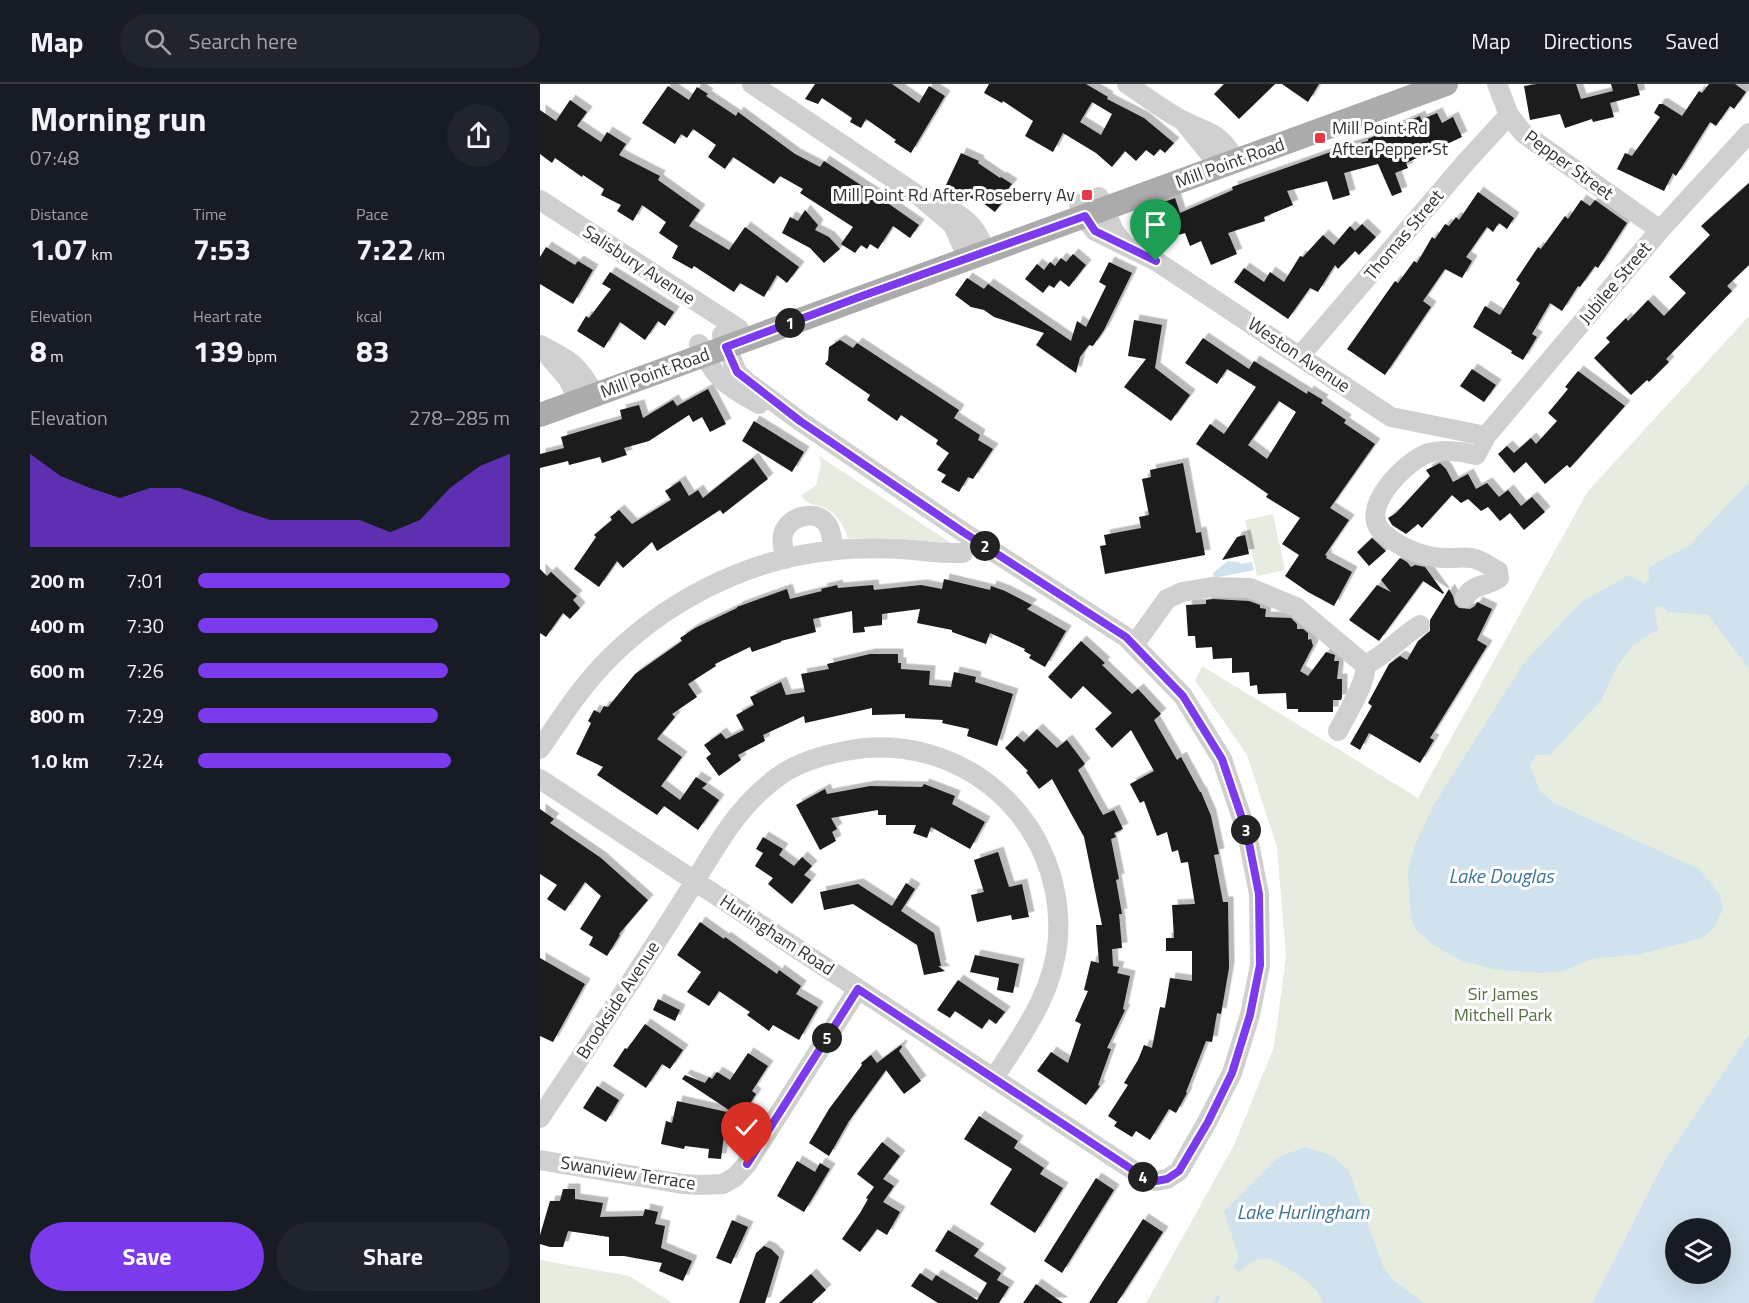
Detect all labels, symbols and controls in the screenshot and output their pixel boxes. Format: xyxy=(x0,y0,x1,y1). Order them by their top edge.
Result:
search box xyxy=(120,14,540,68)
text: Map xyxy=(30,20,84,63)
text: Search here xyxy=(189,24,298,58)
icon: search xyxy=(141,25,174,58)
text: Map xyxy=(1471,25,1511,57)
text: Directions xyxy=(1544,25,1633,57)
text: Saved xyxy=(1666,25,1719,57)
text: Morning run xyxy=(30,94,207,144)
button: share xyxy=(447,104,510,167)
place label: Mill Point Rd After Pepper St xyxy=(1332,114,1449,162)
street label: Pepper Street xyxy=(1519,123,1620,207)
street label: Mill Point Road xyxy=(1172,130,1288,195)
marker: Mill Point Rd After Pepper St xyxy=(1313,131,1327,145)
text: 07:48 xyxy=(30,142,79,173)
place label: Mill Point Rd After Roseberry Av xyxy=(833,181,1075,208)
street label: Thomas Street xyxy=(1357,183,1450,286)
marker: Mill Point Rd After Roseberry Av xyxy=(1080,188,1094,202)
pin xyxy=(1130,199,1181,261)
text: Distance xyxy=(30,202,88,226)
text: Time xyxy=(193,202,226,226)
text: Pace xyxy=(356,202,388,226)
icon: arrive xyxy=(1139,208,1172,241)
street label: Salisbury Avenue xyxy=(578,218,701,311)
text: 1.07 xyxy=(30,226,88,272)
text: 7:53 xyxy=(193,226,251,272)
text: 7:22 xyxy=(356,226,414,272)
street label: Jubilee Street xyxy=(1572,235,1658,330)
text: km xyxy=(88,242,113,266)
text: /km xyxy=(414,242,445,266)
text: Elevation xyxy=(30,304,92,328)
text: Heart rate xyxy=(193,304,262,328)
text: kcal xyxy=(356,304,382,328)
pin: 1 xyxy=(775,308,805,338)
street label: Weston Avenue xyxy=(1242,310,1356,399)
text: 1 xyxy=(786,311,794,335)
text: 8 xyxy=(30,328,47,374)
text: 139 xyxy=(193,328,243,374)
text: 83 xyxy=(356,328,390,374)
street label: Mill Point Road xyxy=(597,340,713,405)
text: m xyxy=(47,344,64,368)
text: bpm xyxy=(243,344,277,368)
text: Elevation xyxy=(30,402,108,433)
text: 278–285 m xyxy=(409,402,510,433)
pin: 2 xyxy=(970,531,1000,561)
text: 2 xyxy=(981,534,989,558)
text: 200 m xyxy=(30,565,85,596)
text: 7:01 xyxy=(126,565,164,596)
text: 400 m xyxy=(30,610,85,641)
text: 7:30 xyxy=(126,610,164,641)
text: 600 m xyxy=(30,655,85,686)
text: 7:26 xyxy=(126,655,164,686)
text: 800 m xyxy=(30,700,85,731)
text: 7:29 xyxy=(126,700,164,731)
text: 1.0 km xyxy=(30,745,89,776)
text: 7:24 xyxy=(126,745,164,776)
pin: 3 xyxy=(1231,815,1261,845)
text: 3 xyxy=(1242,818,1250,842)
water label: Lake Douglas xyxy=(1449,860,1555,891)
street label: Hurlingham Road xyxy=(715,887,840,982)
street label: Brookside Avenue xyxy=(569,935,666,1064)
park label: Sir James Mitchell Park xyxy=(1454,980,1553,1028)
pin: 5 xyxy=(812,1023,842,1053)
text: 5 xyxy=(823,1026,831,1050)
pin xyxy=(721,1102,772,1164)
icon: check xyxy=(730,1111,763,1144)
street label: Swanview Terrace xyxy=(559,1149,698,1197)
pin: 4 xyxy=(1128,1162,1158,1192)
text: 4 xyxy=(1139,1165,1147,1189)
water label: Lake Hurlingham xyxy=(1237,1196,1370,1227)
map controls xyxy=(1665,1218,1731,1284)
button: layers xyxy=(1665,1218,1731,1284)
button: Save xyxy=(30,1222,264,1291)
button: Share xyxy=(276,1222,510,1291)

